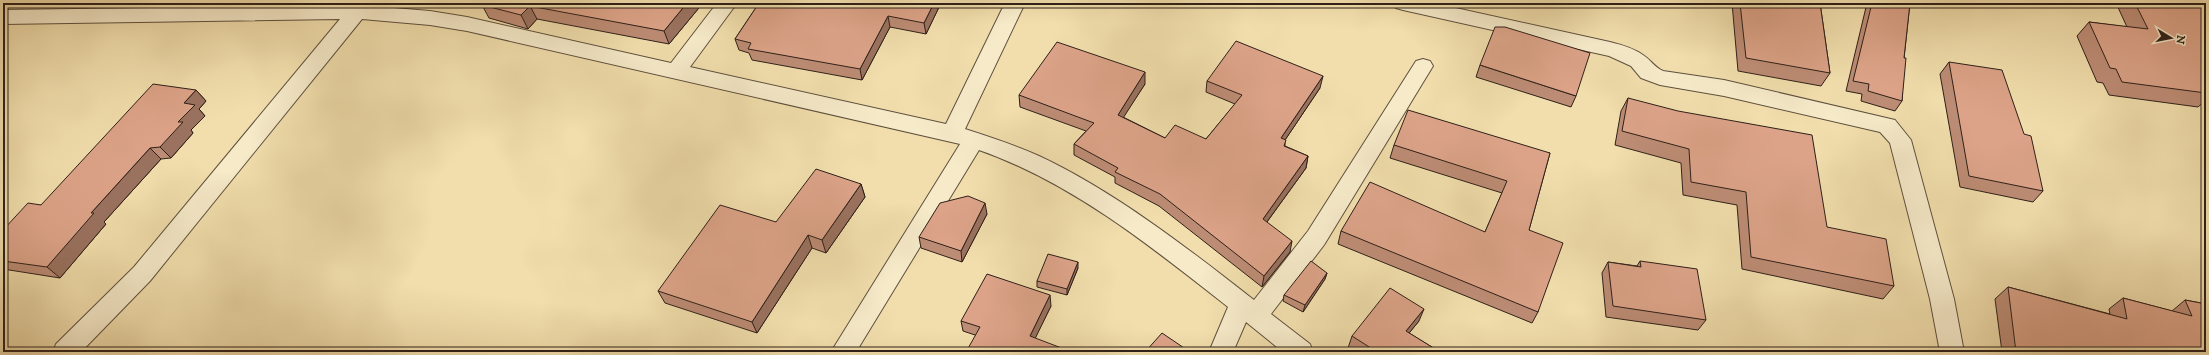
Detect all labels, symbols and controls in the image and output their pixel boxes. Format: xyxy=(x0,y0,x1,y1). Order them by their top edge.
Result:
north arrow xyxy=(2151,18,2191,58)
text: N xyxy=(2172,34,2188,45)

